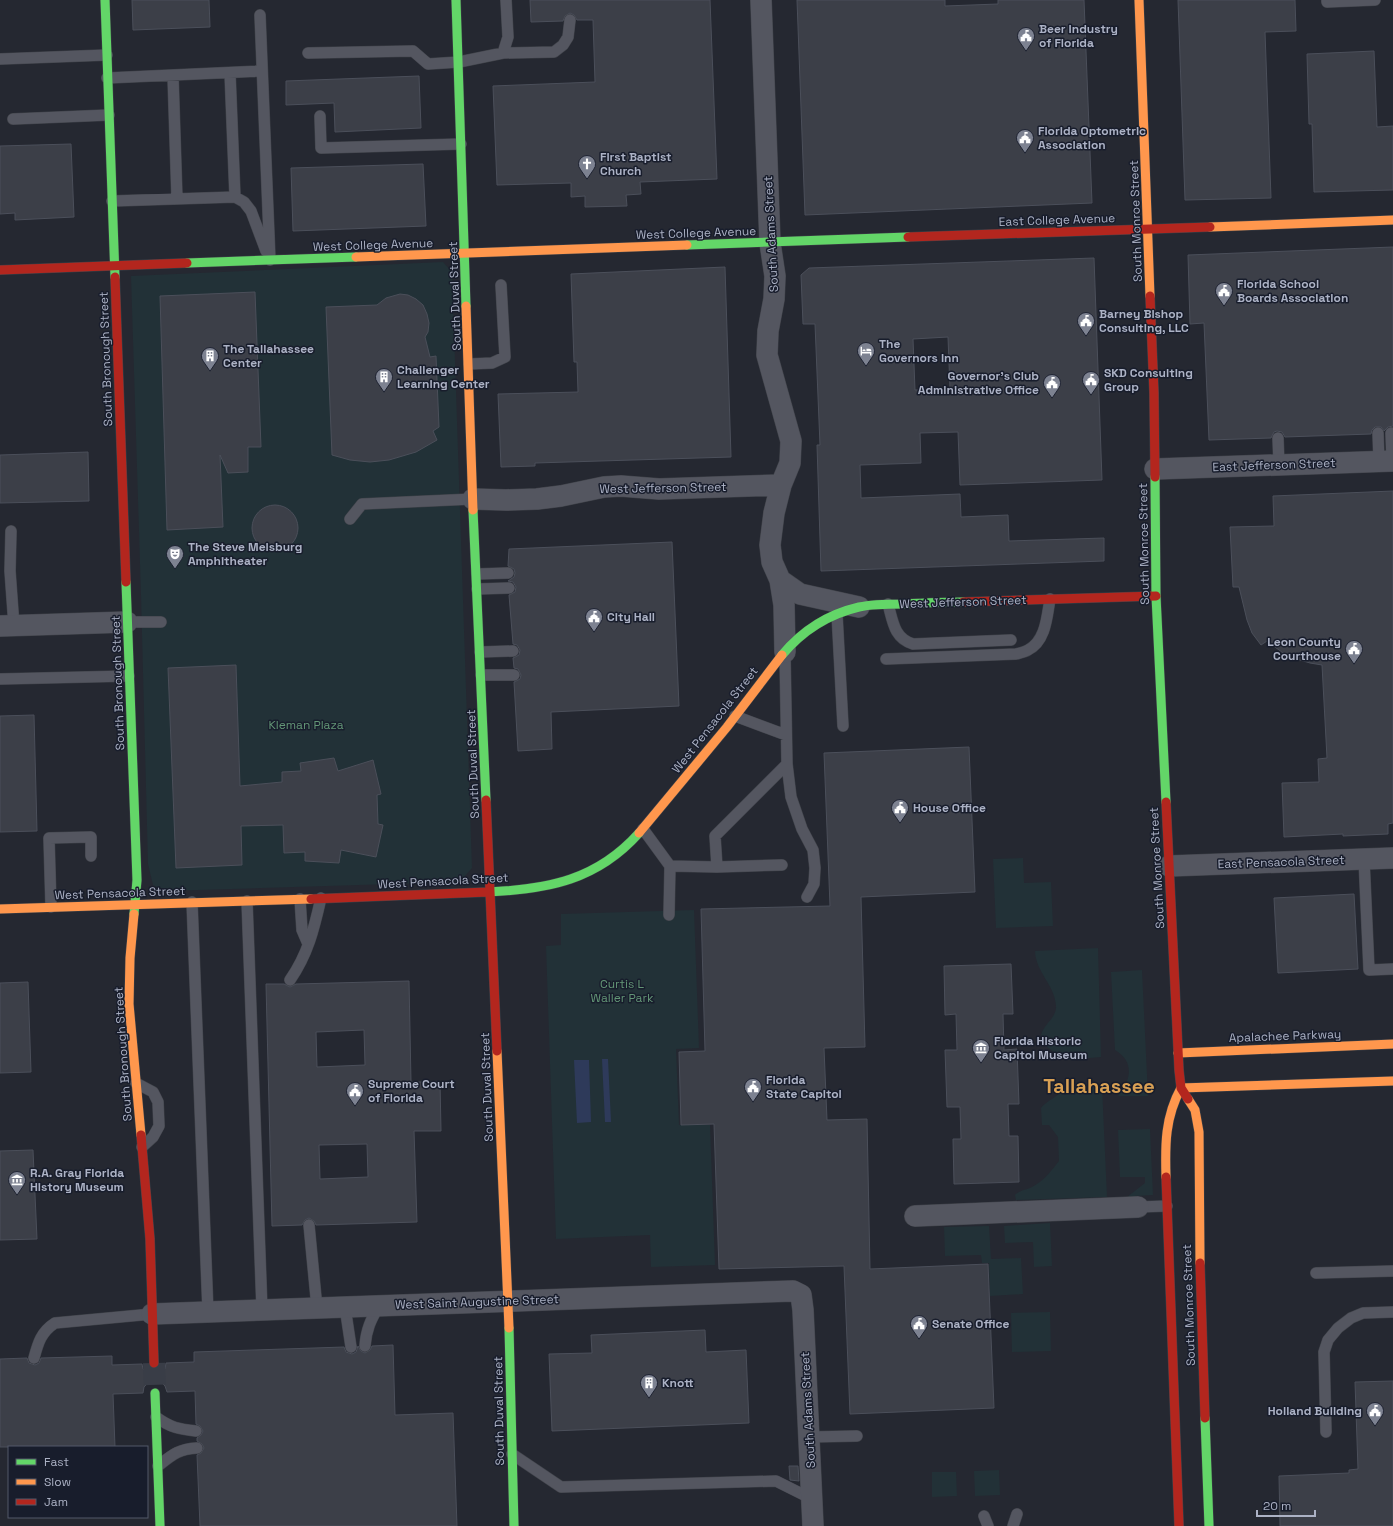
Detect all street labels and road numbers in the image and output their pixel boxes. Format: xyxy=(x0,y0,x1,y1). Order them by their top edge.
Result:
street label: South Monroe Street xyxy=(1126,160,1146,282)
street label: South Adams Street xyxy=(760,175,782,293)
street label: East College Avenue xyxy=(998,210,1116,230)
street label: West College Avenue xyxy=(636,223,756,243)
street label: West College Avenue xyxy=(313,235,433,255)
street label: South Duval Street xyxy=(445,241,465,351)
street label: South Bronough Street xyxy=(96,291,116,427)
street label: East Jefferson Street xyxy=(1212,455,1336,475)
street label: West Jefferson Street xyxy=(599,479,727,497)
street label: South Monroe Street xyxy=(1135,483,1153,605)
street label: West Jefferson Street xyxy=(899,592,1027,612)
street label: South Bronough Street xyxy=(108,615,128,751)
street label: West Pensacola Street xyxy=(668,663,762,777)
street label: South Duval Street xyxy=(463,709,483,819)
street label: South Monroe Street xyxy=(1146,807,1168,929)
street label: East Pensacola Street xyxy=(1217,852,1345,872)
street label: West Pensacola Street xyxy=(377,870,509,892)
street label: West Pensacola Street xyxy=(54,883,186,903)
street label: South Bronough Street xyxy=(110,986,136,1122)
street label: Apalachee Parkway xyxy=(1229,1026,1341,1046)
street label: South Duval Street xyxy=(477,1032,497,1142)
street label: South Monroe Street xyxy=(1179,1244,1199,1366)
street label: West Saint Augustine Street xyxy=(395,1291,559,1313)
street label: South Adams Street xyxy=(797,1351,819,1469)
street label: South Duval Street xyxy=(490,1356,508,1466)

